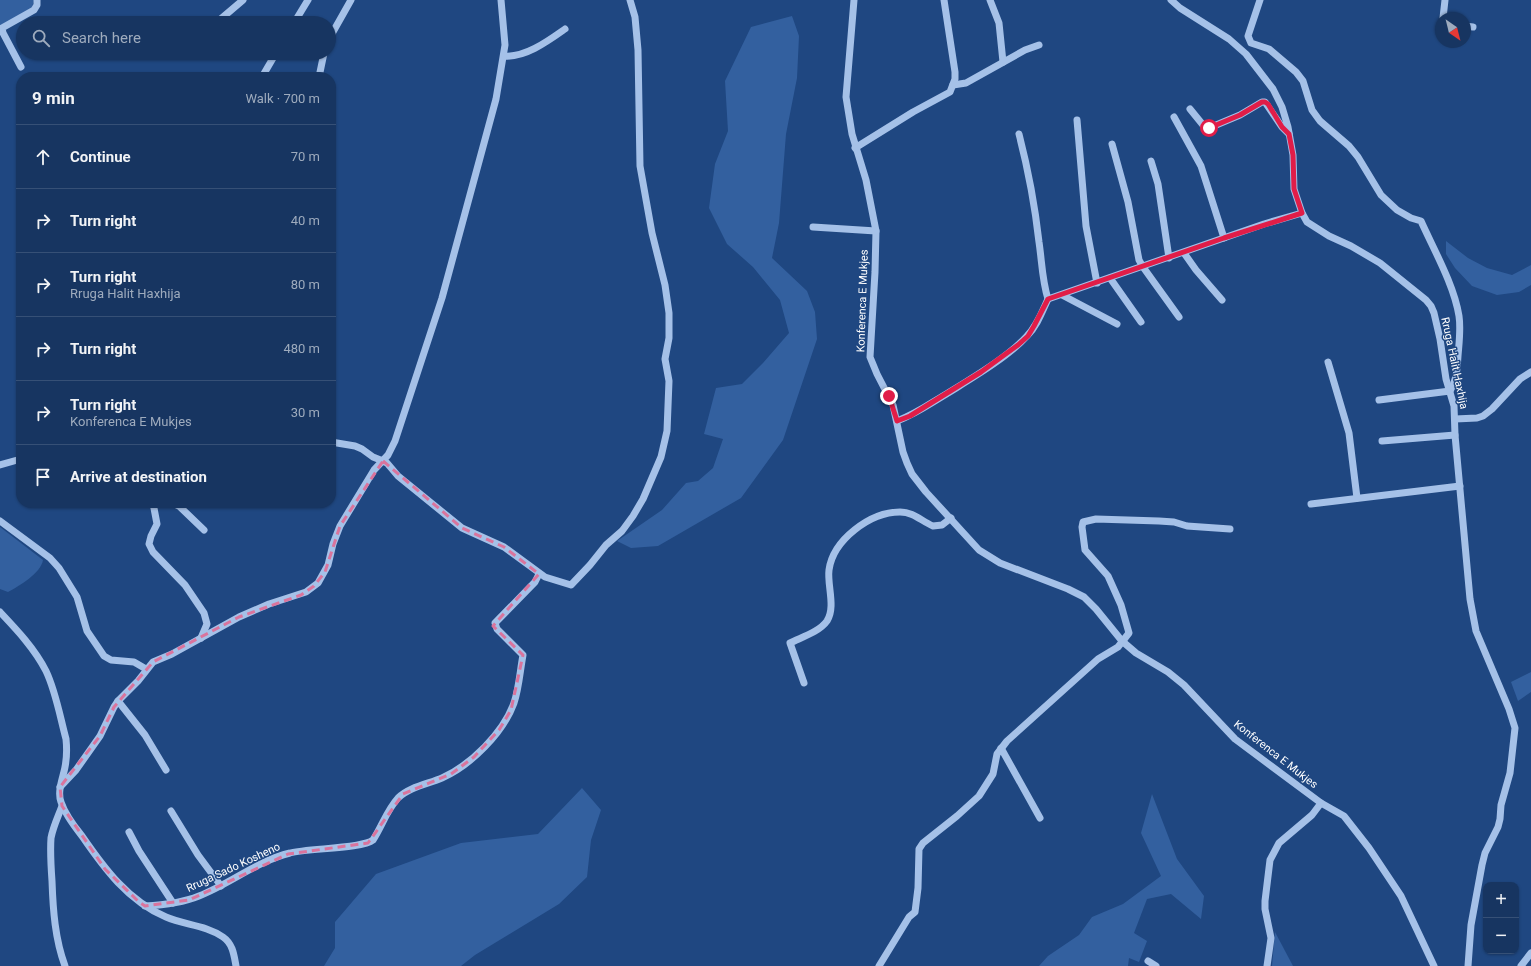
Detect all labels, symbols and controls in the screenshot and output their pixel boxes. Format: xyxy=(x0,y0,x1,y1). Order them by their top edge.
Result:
north arrow xyxy=(1435,12,1471,48)
search box xyxy=(16,16,336,60)
icon: search xyxy=(30,27,52,49)
text: Search here xyxy=(62,29,141,47)
text: 9 min xyxy=(32,88,75,108)
text: Walk · 700 m xyxy=(245,91,320,106)
route start xyxy=(1200,119,1218,137)
icon: ahead xyxy=(32,146,54,168)
text: Continue xyxy=(70,148,131,166)
text: 70 m xyxy=(291,149,320,164)
icon: right xyxy=(32,210,54,232)
text: Turn right xyxy=(70,212,136,230)
text: 40 m xyxy=(291,213,320,228)
street label: Konferenca E Mukjes xyxy=(854,249,871,353)
text: Turn right xyxy=(70,268,136,286)
icon: right xyxy=(32,274,54,296)
text: 80 m xyxy=(291,277,320,292)
text: Rruga Halit Haxhija xyxy=(70,286,181,301)
street label: Rruga Halit Haxhija xyxy=(1438,316,1471,410)
icon: right xyxy=(32,338,54,360)
text: Turn right xyxy=(70,340,136,358)
text: 480 m xyxy=(283,341,320,356)
route end xyxy=(880,387,898,405)
text: Turn right xyxy=(70,396,136,414)
icon: right xyxy=(32,402,54,424)
text: 30 m xyxy=(291,405,320,420)
text: Konferenca E Mukjes xyxy=(70,414,192,429)
icon: arrive xyxy=(32,466,54,488)
text: Arrive at destination xyxy=(70,468,207,486)
street label: Konferenca E Mukjes xyxy=(1231,718,1321,791)
street label: Rruga Sado Kosheno xyxy=(184,840,282,895)
map controls xyxy=(1483,882,1519,954)
button: + xyxy=(1483,882,1519,918)
button: − xyxy=(1483,918,1519,954)

